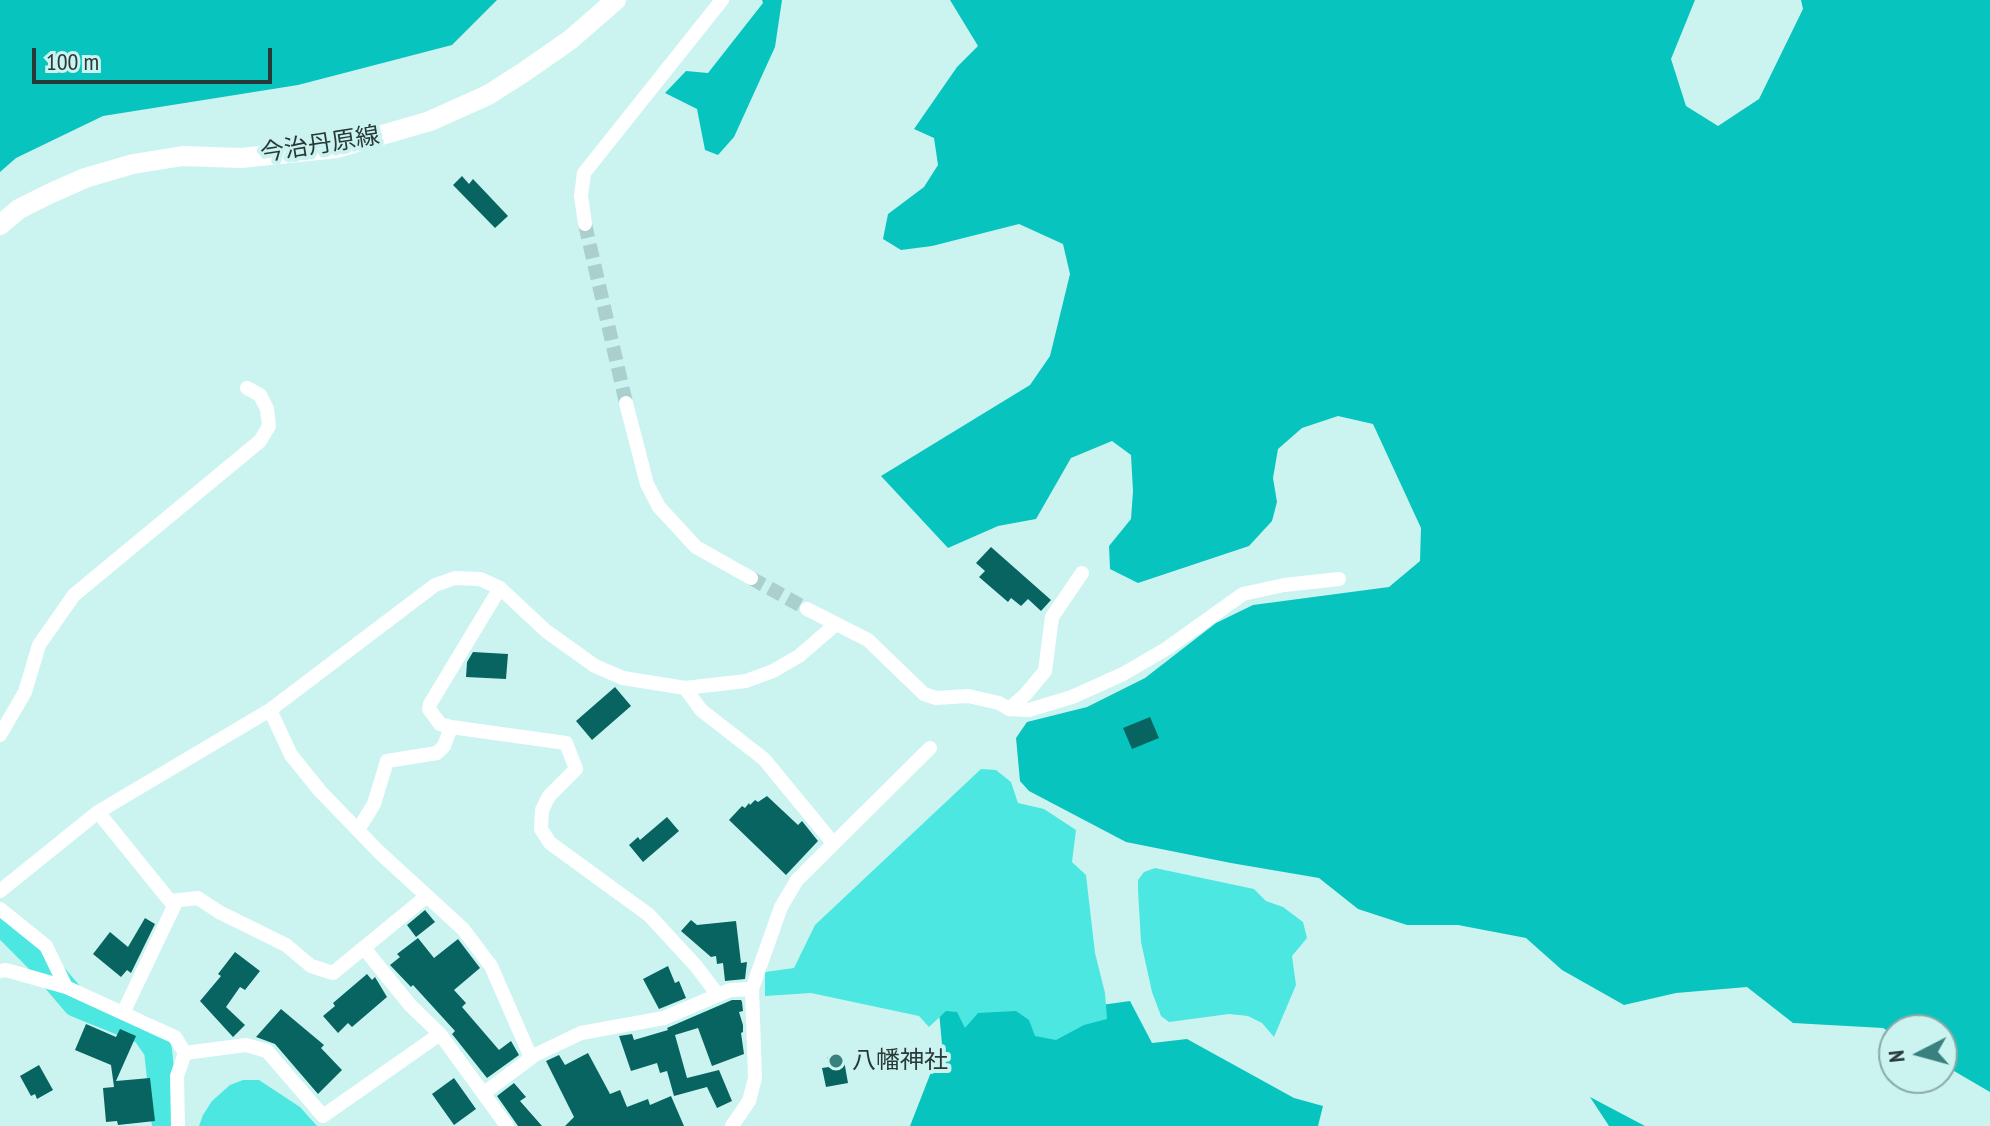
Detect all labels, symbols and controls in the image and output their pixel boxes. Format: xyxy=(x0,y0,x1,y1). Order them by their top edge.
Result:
scale bar xyxy=(36,32,276,82)
text: 100 m xyxy=(46,46,99,77)
street label: 今治丹原線 xyxy=(258,121,382,169)
north arrow xyxy=(1878,1014,1958,1094)
place label: 八幡神社 xyxy=(852,1047,948,1075)
text: N xyxy=(1882,1049,1911,1064)
marker: 八幡神社 xyxy=(827,1052,845,1070)

